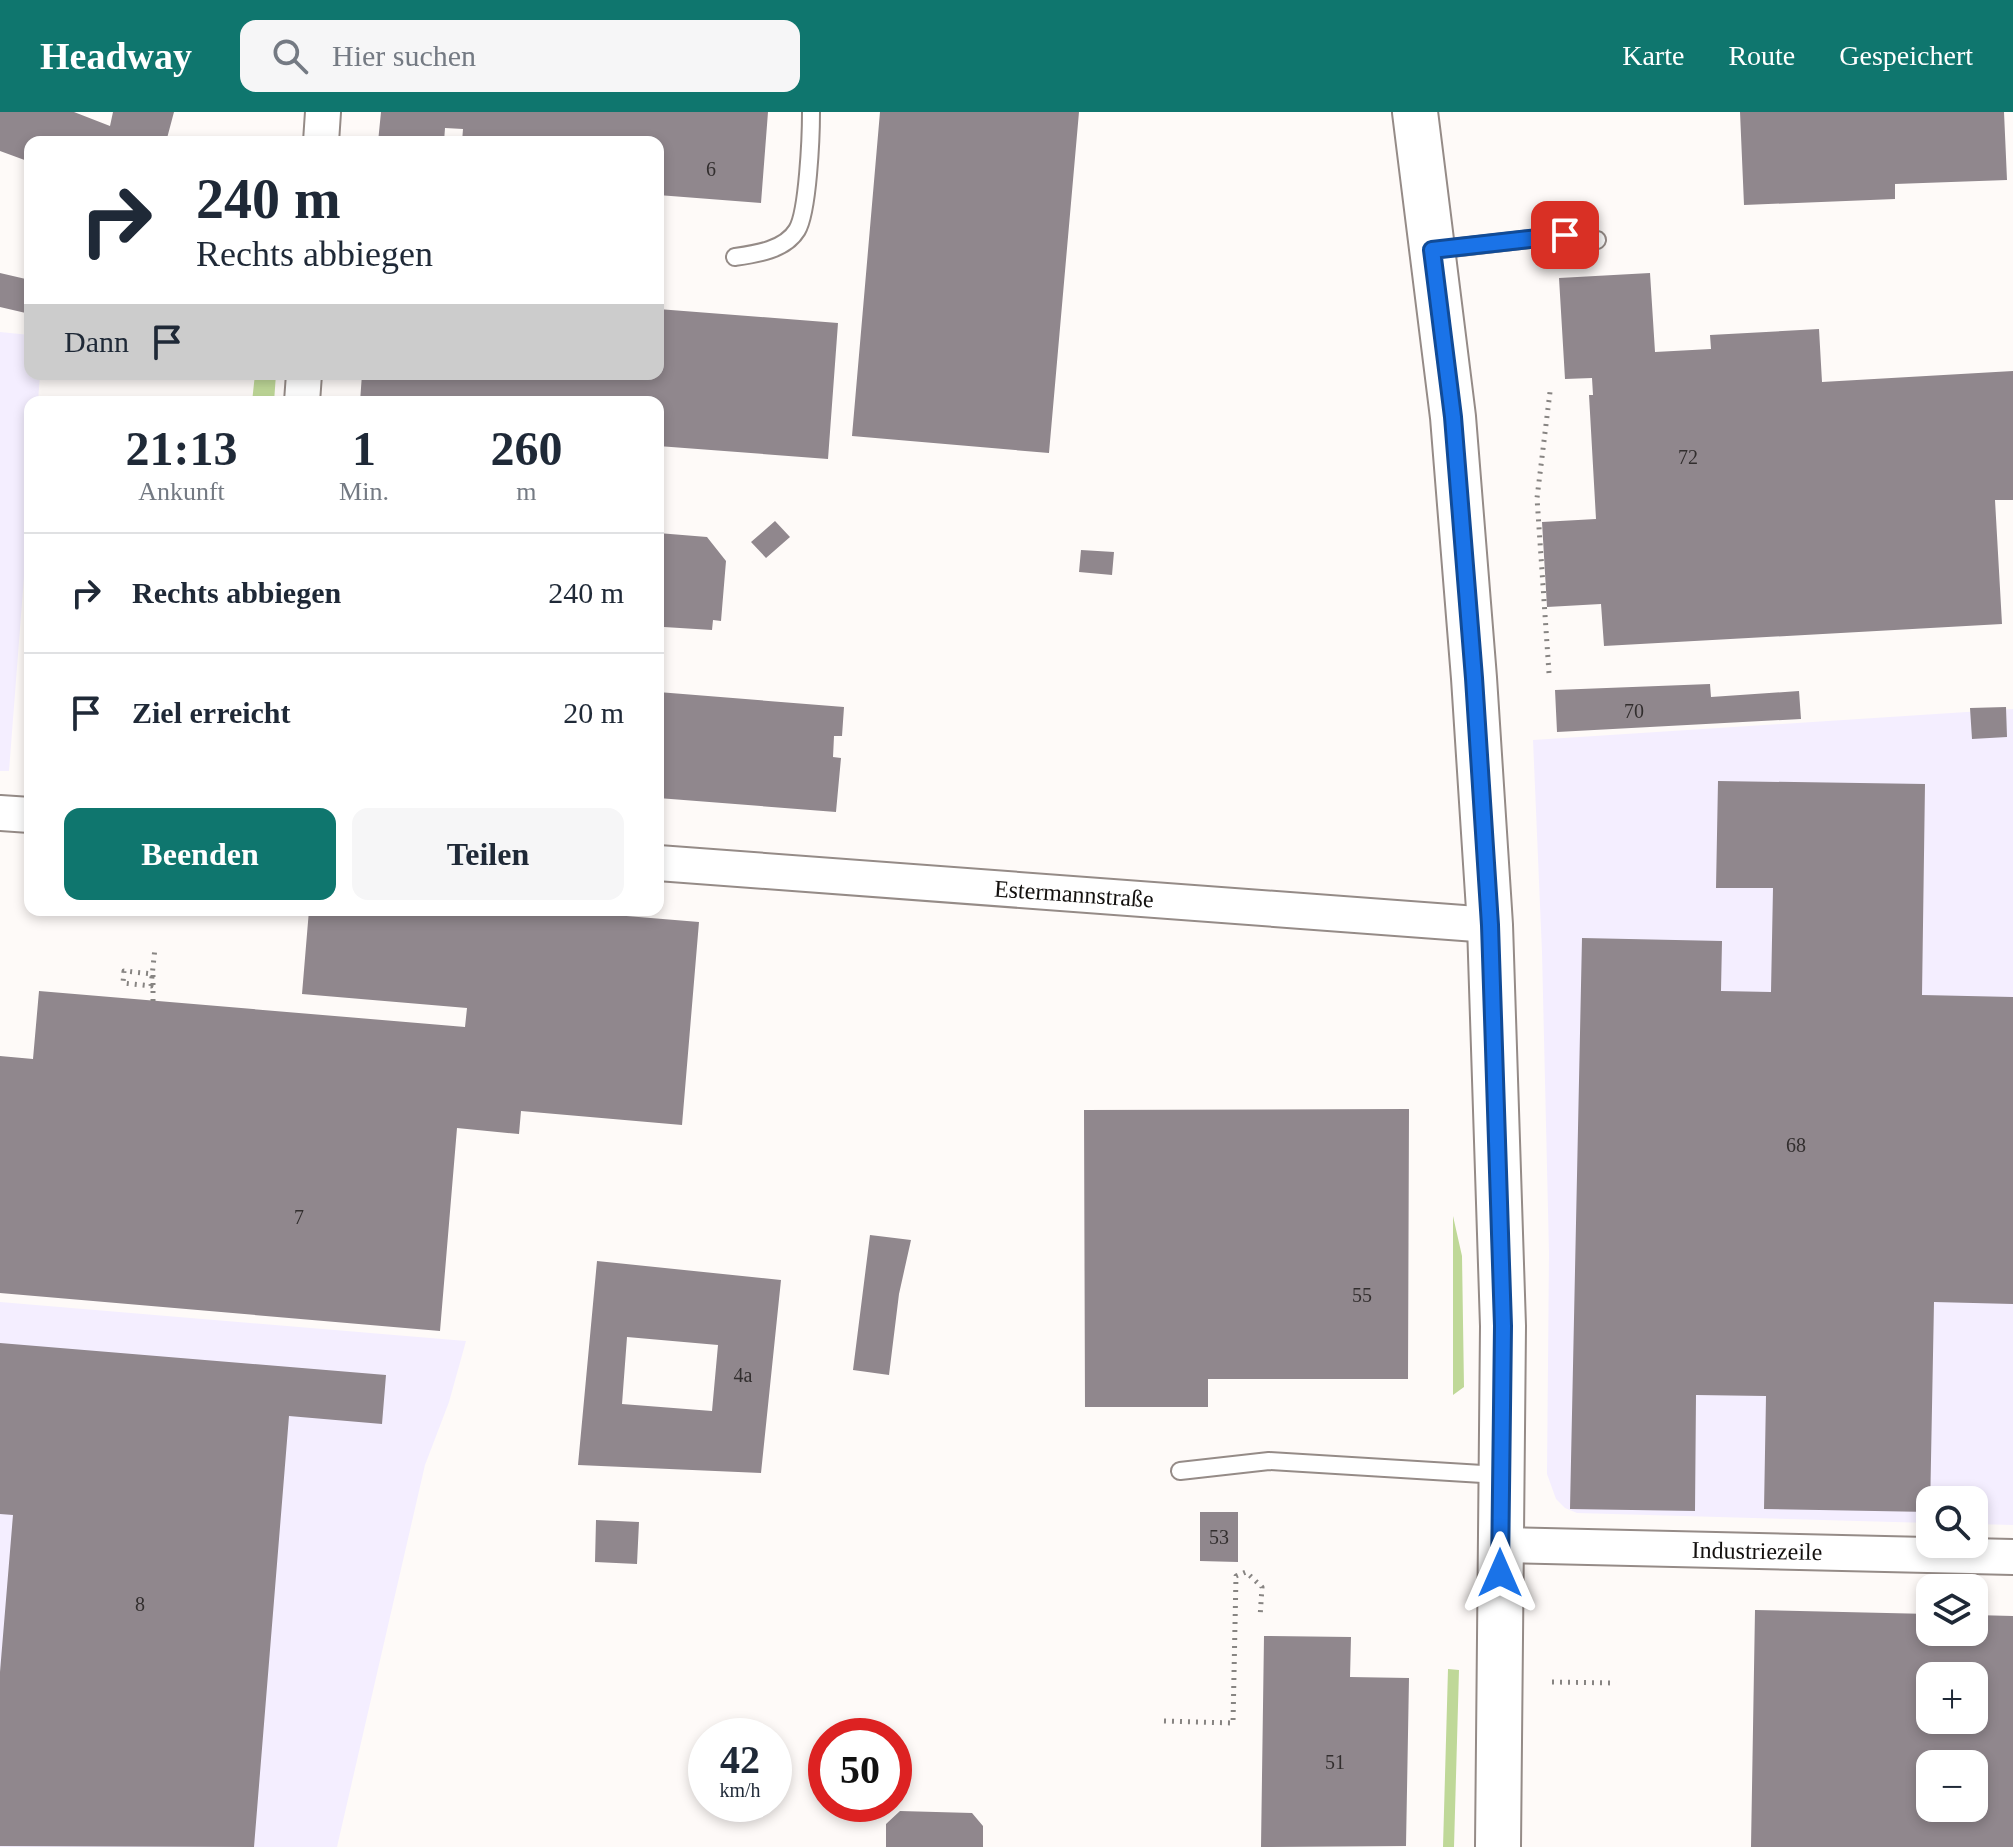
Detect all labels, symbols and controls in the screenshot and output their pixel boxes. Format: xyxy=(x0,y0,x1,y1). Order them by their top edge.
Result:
search box xyxy=(240,20,800,92)
icon: search xyxy=(268,34,312,78)
text: Headway xyxy=(40,35,192,77)
text: Hier suchen xyxy=(332,39,476,72)
text: Karte xyxy=(1622,40,1684,71)
text: Route xyxy=(1728,40,1795,71)
text: Gespeichert xyxy=(1839,40,1973,71)
house number: 6 xyxy=(706,158,716,180)
icon: right xyxy=(64,168,168,272)
text: 240 m xyxy=(196,168,341,230)
pin xyxy=(1531,201,1599,269)
icon: arrive xyxy=(1543,213,1587,257)
text: Rechts abbiegen xyxy=(196,234,433,274)
icon: arrive xyxy=(145,320,189,364)
text: Dann xyxy=(64,325,129,358)
text: 21:13 xyxy=(126,422,238,475)
text: 1 xyxy=(352,422,376,475)
text: 260 xyxy=(490,422,562,475)
house number: 72 xyxy=(1678,446,1698,468)
text: Ankunft xyxy=(138,477,225,506)
text: Min. xyxy=(339,477,389,506)
text: m xyxy=(516,477,537,506)
icon: right xyxy=(64,571,108,615)
text: Rechts abbiegen xyxy=(132,576,341,609)
text: 240 m xyxy=(548,576,624,609)
icon: arrive xyxy=(64,691,108,735)
text: Ziel erreicht xyxy=(132,696,291,729)
text: 20 m xyxy=(563,696,624,729)
house number: 70 xyxy=(1624,700,1644,722)
button: Beenden xyxy=(64,808,336,900)
button: Teilen xyxy=(352,808,624,900)
street label: Estermannstraße xyxy=(993,875,1155,913)
house number: 68 xyxy=(1786,1134,1806,1156)
house number: 7 xyxy=(294,1206,304,1228)
house number: 55 xyxy=(1352,1284,1372,1306)
house number: 4a xyxy=(734,1364,753,1386)
map controls xyxy=(1916,1486,1988,1822)
button: search xyxy=(1916,1486,1988,1558)
house number: 53 xyxy=(1209,1526,1229,1548)
position arrow xyxy=(1458,1531,1542,1615)
street label: Industriezeile xyxy=(1691,1537,1823,1565)
button: layers xyxy=(1916,1574,1988,1646)
house number: 8 xyxy=(135,1593,145,1615)
button: + xyxy=(1916,1662,1988,1734)
speed limit sign: 50 xyxy=(808,1718,912,1822)
text: 42 xyxy=(720,1737,760,1782)
button: − xyxy=(1916,1750,1988,1822)
house number: 51 xyxy=(1325,1751,1345,1773)
text: km/h xyxy=(719,1779,761,1801)

